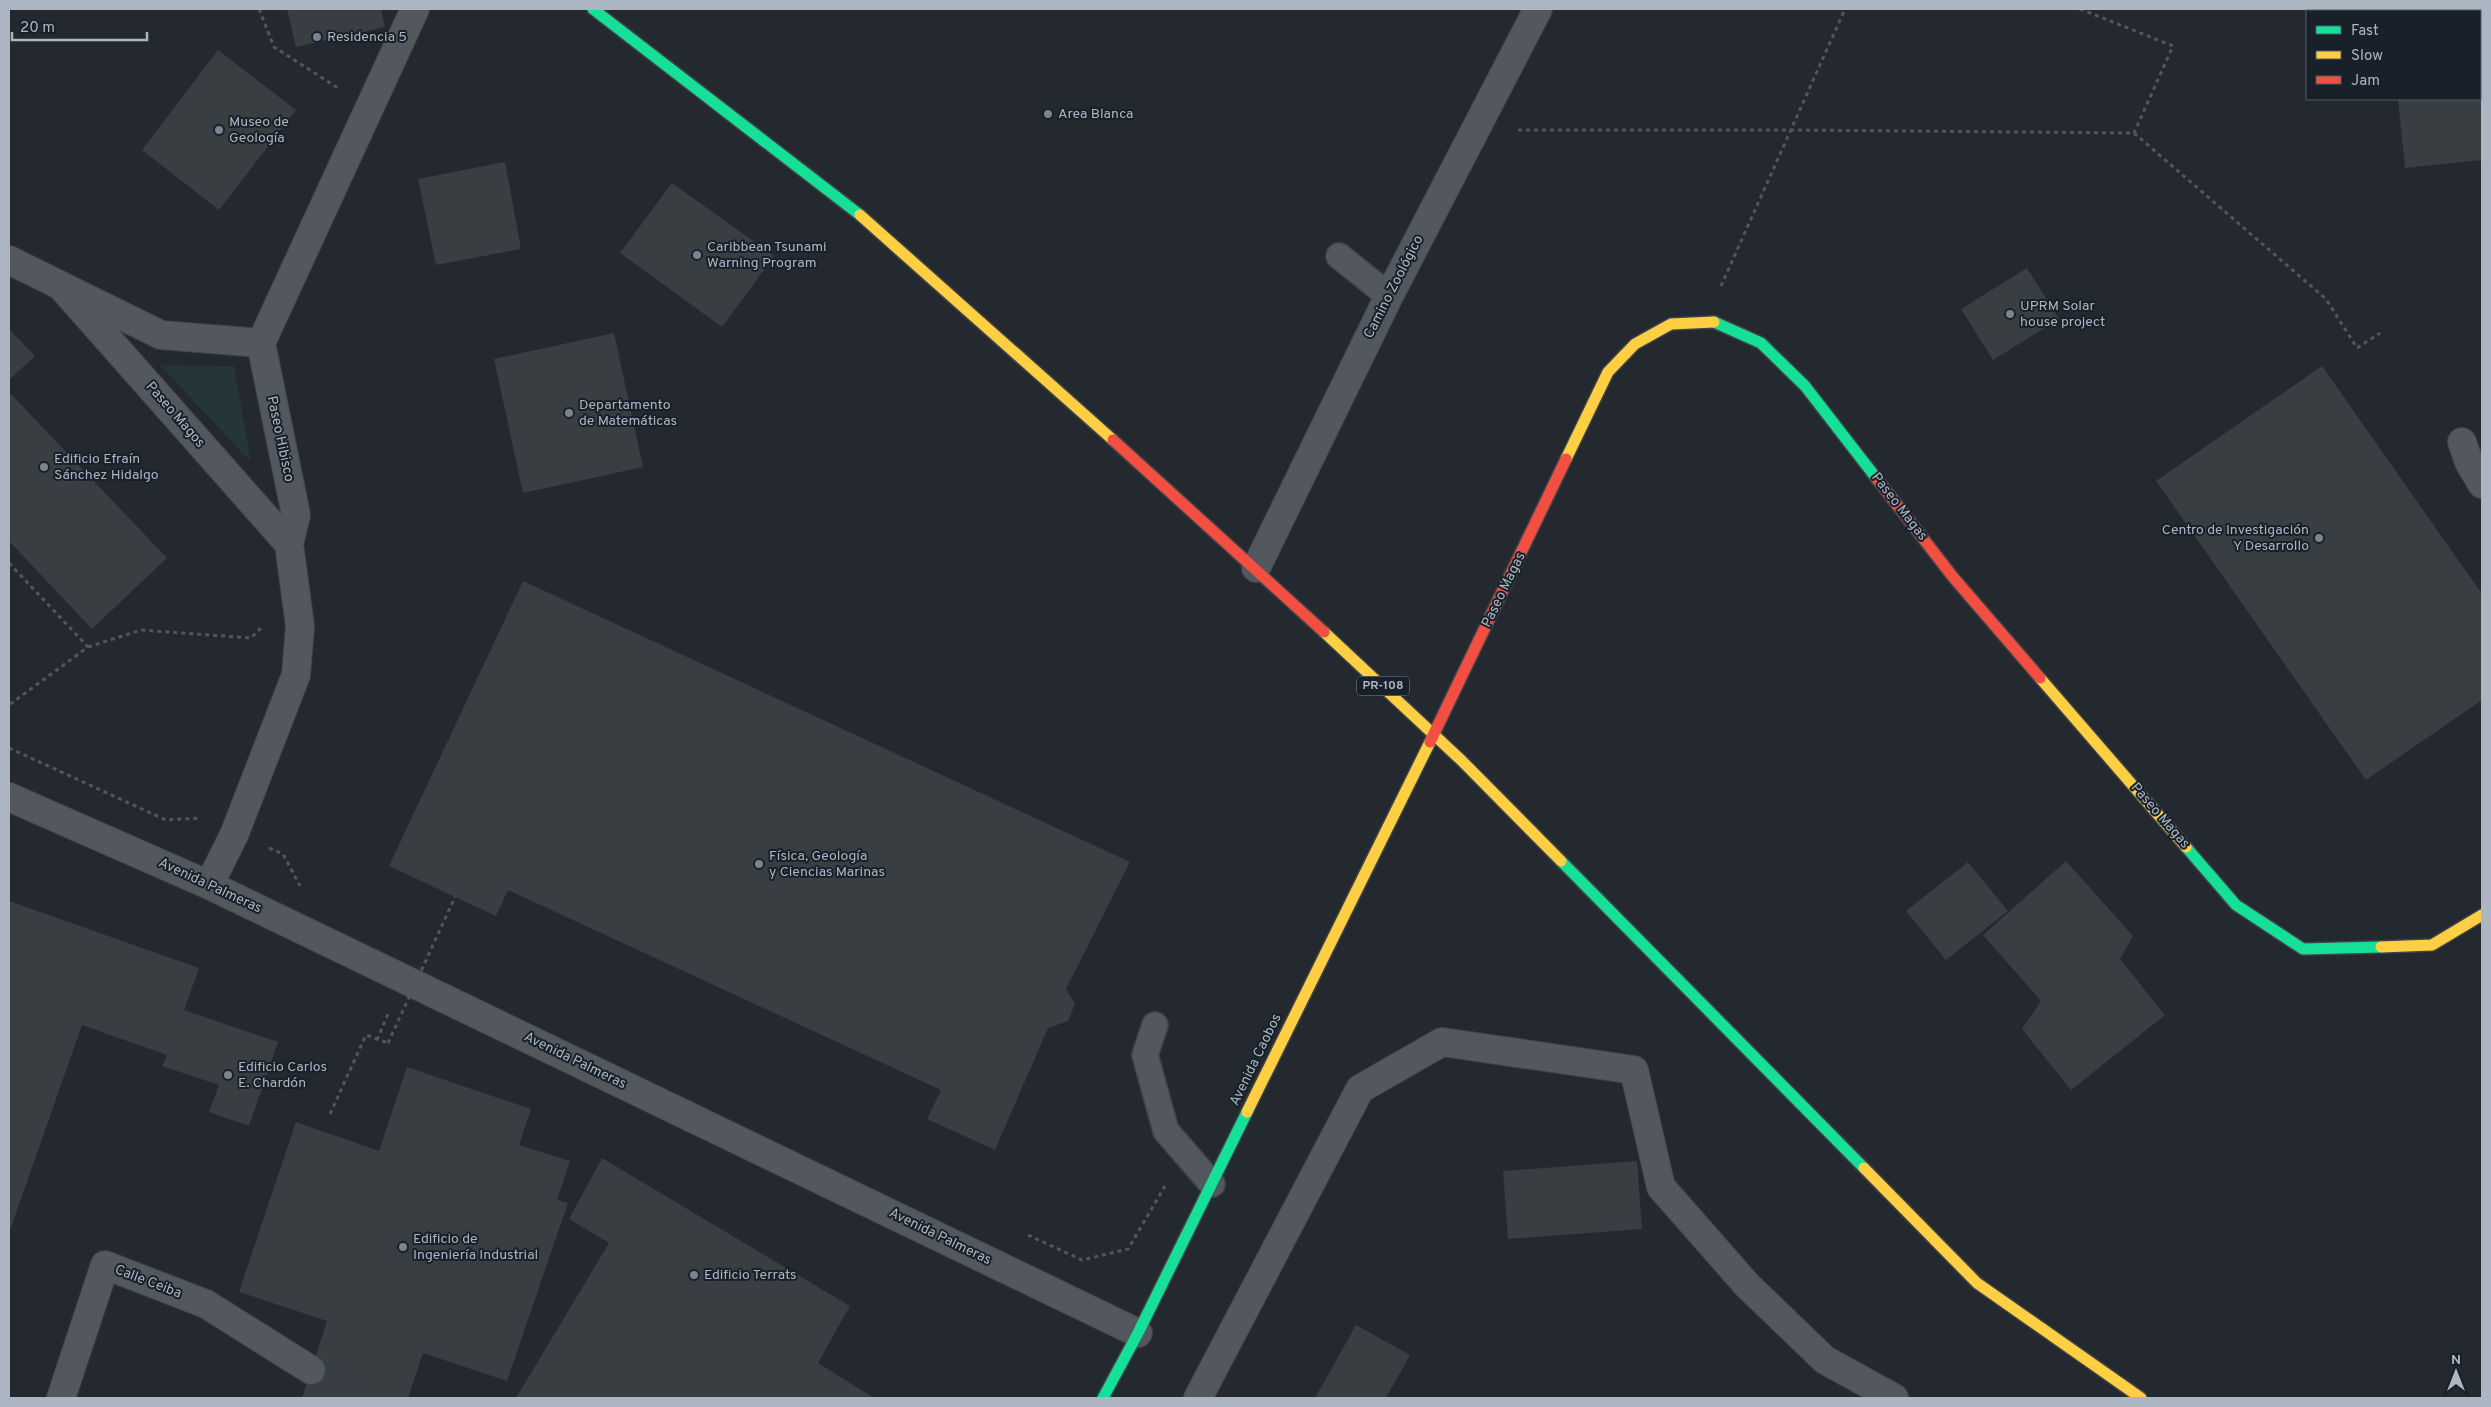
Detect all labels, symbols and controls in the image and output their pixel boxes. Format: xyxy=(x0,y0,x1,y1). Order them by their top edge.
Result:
scale bar xyxy=(12,10,148,42)
legend xyxy=(2306,10,2481,100)
text: 20 m xyxy=(20,19,55,38)
text: Fast xyxy=(2351,22,2379,41)
place label: Residencia 5 xyxy=(327,29,407,46)
marker: Residencia 5 xyxy=(311,31,323,43)
text: Slow xyxy=(2351,47,2383,66)
text: Jam xyxy=(2351,72,2380,91)
place label: Area Blanca xyxy=(1058,106,1133,123)
marker: Area Blanca xyxy=(1042,108,1054,120)
place label: Museo de Geología xyxy=(229,114,289,147)
marker: Museo de Geología xyxy=(213,124,225,136)
street label: Camino Zoológico xyxy=(1361,232,1427,342)
place label: Caribbean Tsunami Warning Program xyxy=(707,239,827,272)
marker: Caribbean Tsunami Warning Program xyxy=(691,249,703,261)
place label: UPRM Solar house project xyxy=(2020,298,2105,331)
marker: UPRM Solar house project xyxy=(2004,308,2016,320)
street label: Paseo Magos xyxy=(142,379,208,451)
street label: Paseo Hibisco xyxy=(263,395,297,484)
place label: Departamento de Matemáticas xyxy=(579,397,677,430)
marker: Departamento de Matemáticas xyxy=(563,407,575,419)
place label: Edificio Efraín Sánchez Hidalgo xyxy=(54,451,159,484)
marker: Edificio Efraín Sánchez Hidalgo xyxy=(38,461,50,473)
street label: Paseo Magas xyxy=(1867,470,1931,544)
place label: Centro de Investigación Y Desarrollo xyxy=(2162,522,2309,555)
marker: Centro de Investigación Y Desarrollo xyxy=(2313,532,2325,544)
street label: Paseo Magas xyxy=(1478,550,1530,630)
road number: PR-108 xyxy=(1357,676,1409,696)
street label: Paseo Magas xyxy=(2127,780,2193,852)
place label: Física, Geología y Ciencias Marinas xyxy=(769,848,885,881)
street label: Avenida Palmeras xyxy=(156,855,264,917)
marker: Física, Geología y Ciencias Marinas xyxy=(753,858,765,870)
street label: Avenida Caobos xyxy=(1226,1011,1286,1109)
street label: Avenida Palmeras xyxy=(521,1029,629,1093)
place label: Edificio Carlos E. Chardón xyxy=(238,1059,327,1092)
marker: Edificio Carlos E. Chardón xyxy=(222,1069,234,1081)
street label: Avenida Palmeras xyxy=(886,1205,994,1269)
place label: Edificio de Ingeniería Industrial xyxy=(413,1231,538,1264)
marker: Edificio de Ingeniería Industrial xyxy=(397,1241,409,1253)
street label: Calle Ceiba xyxy=(112,1261,184,1303)
place label: Edificio Terrats xyxy=(704,1267,797,1284)
marker: Edificio Terrats xyxy=(688,1269,700,1281)
north arrow xyxy=(2431,1347,2481,1397)
text: N xyxy=(2451,1352,2461,1369)

